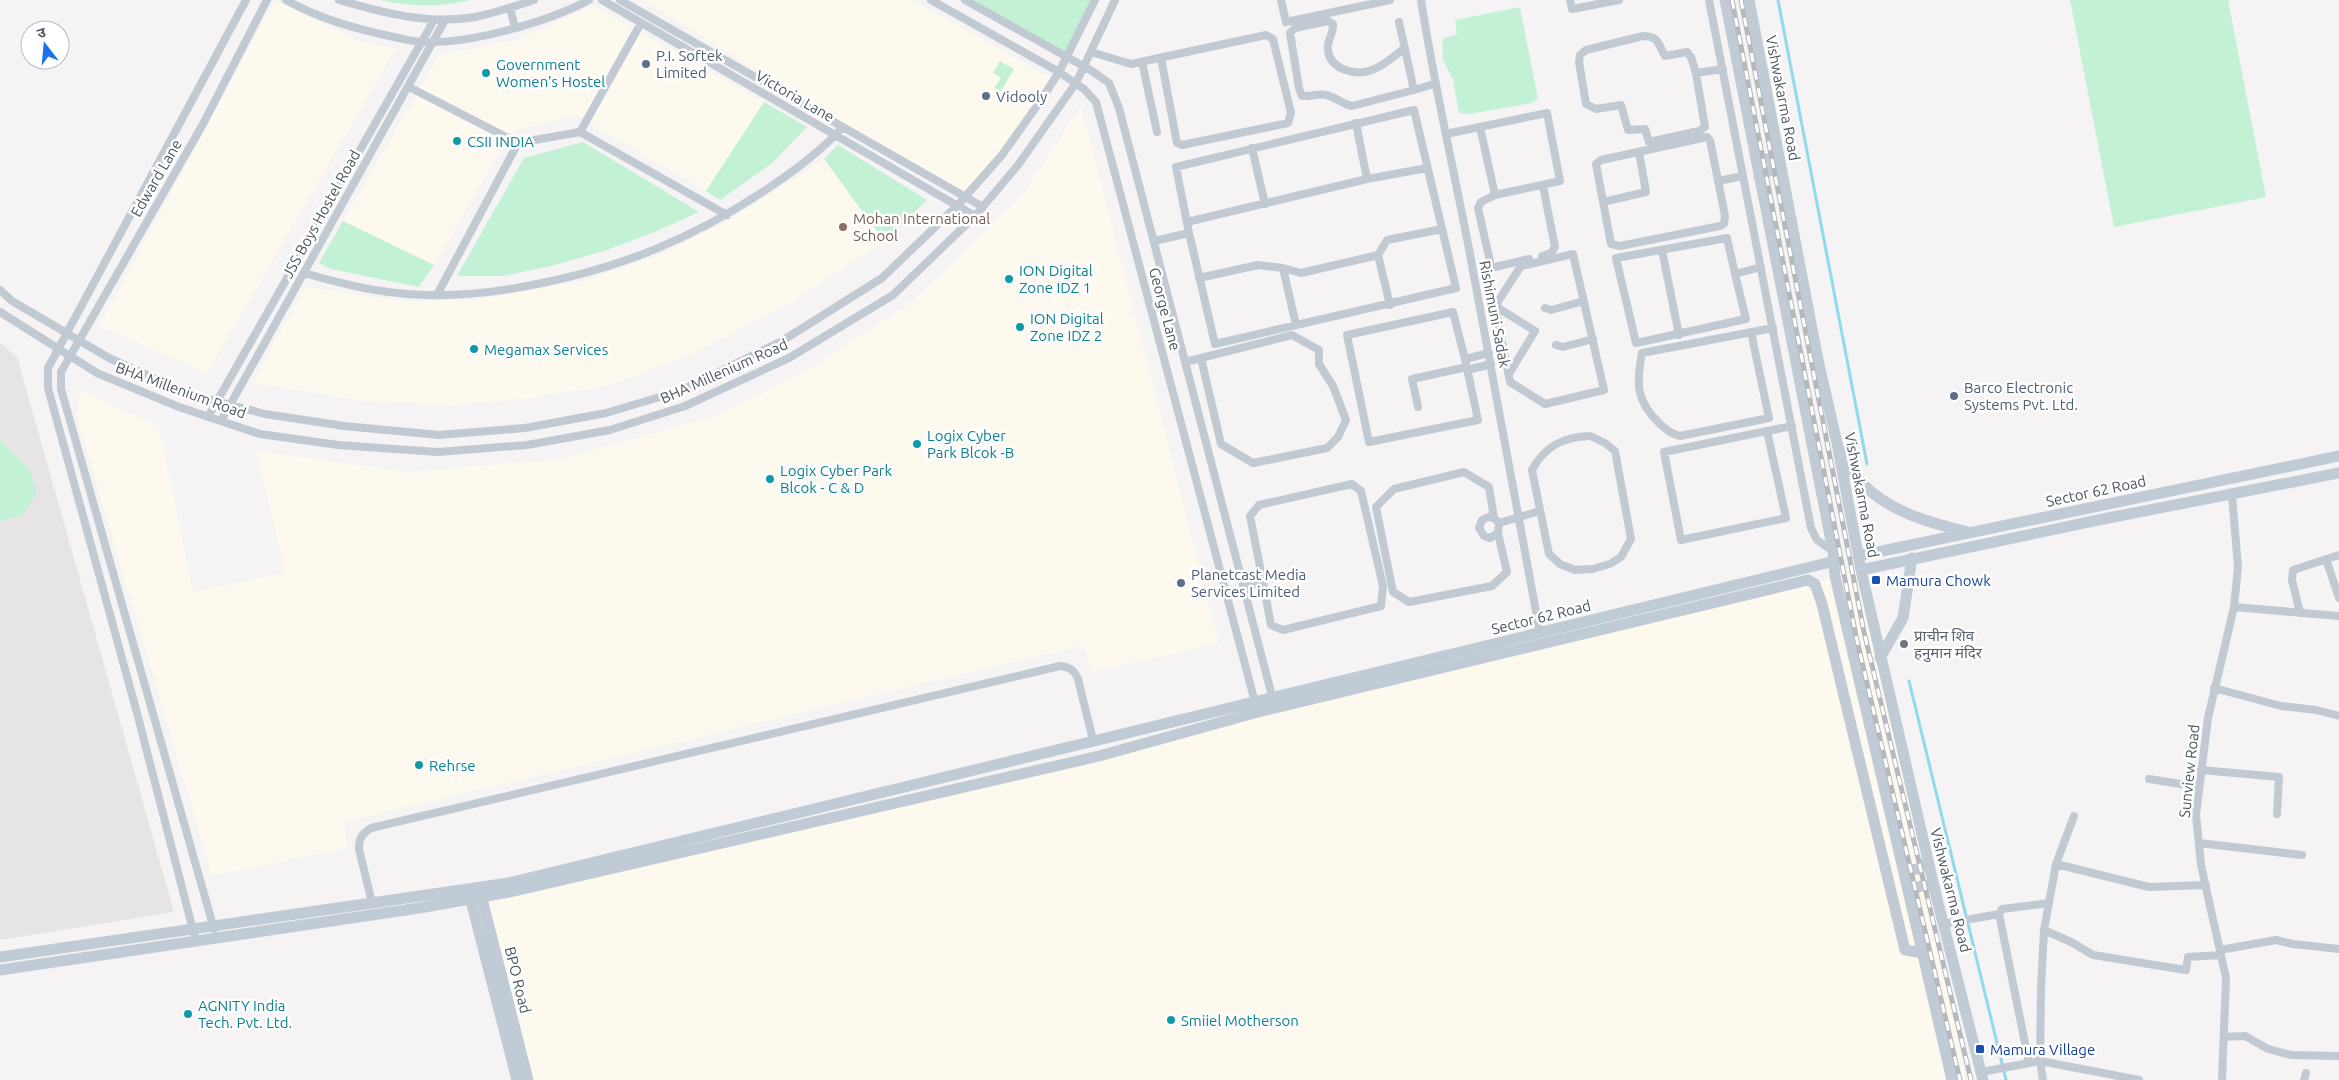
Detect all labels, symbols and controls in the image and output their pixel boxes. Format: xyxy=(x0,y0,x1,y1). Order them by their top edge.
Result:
north arrow xyxy=(20,20,70,70)
text: उ xyxy=(35,23,48,41)
street label: Vishwakarma Road xyxy=(1762,34,1804,162)
place label: P.I. Softek Limited xyxy=(656,47,723,81)
place label: Government Women's Hostel xyxy=(496,56,605,90)
marker: P.I. Softek Limited xyxy=(640,58,652,70)
marker: Government Women's Hostel xyxy=(480,67,492,79)
street label: Victoria Lane xyxy=(753,67,837,125)
place label: Vidooly xyxy=(996,88,1047,105)
marker: Vidooly xyxy=(980,90,992,102)
place label: CSII INDIA xyxy=(467,133,534,150)
marker: CSII INDIA xyxy=(451,135,463,147)
street label: Edward Lane xyxy=(127,136,185,220)
street label: JSS Boys Hostel Road xyxy=(279,147,363,281)
place label: Mohan International School xyxy=(853,210,990,244)
marker: Mohan International School xyxy=(837,221,849,233)
street label: Rishimuni Sadak xyxy=(1476,259,1514,369)
place label: ION Digital Zone IDZ 1 xyxy=(1019,262,1093,296)
street label: George Lane xyxy=(1146,266,1184,352)
marker: ION Digital Zone IDZ 1 xyxy=(1003,273,1015,285)
place label: ION Digital Zone IDZ 2 xyxy=(1030,310,1104,344)
marker: ION Digital Zone IDZ 2 xyxy=(1014,321,1026,333)
street label: BHA Millenium Road xyxy=(658,335,790,407)
place label: Megamax Services xyxy=(484,341,608,358)
marker: Megamax Services xyxy=(468,343,480,355)
street label: BHA Millenium Road xyxy=(113,358,249,422)
place label: Barco Electronic Systems Pvt. Ltd. xyxy=(1964,379,2078,413)
marker: Barco Electronic Systems Pvt. Ltd. xyxy=(1948,390,1960,402)
place label: Logix Cyber Park Blcok -B xyxy=(927,427,1014,461)
street label: Vishwakarma Road xyxy=(1841,431,1883,559)
marker: Logix Cyber Park Blcok -B xyxy=(911,438,923,450)
place label: Logix Cyber Park Blcok - C & D xyxy=(780,462,893,496)
street label: Sector 62 Road xyxy=(2044,472,2148,510)
marker: Logix Cyber Park Blcok - C & D xyxy=(764,473,776,485)
place label: Planetcast Media Services Limited xyxy=(1191,566,1306,600)
place label: Mamura Chowk xyxy=(1886,572,1991,589)
marker: Mamura Chowk xyxy=(1870,574,1882,586)
marker: Planetcast Media Services Limited xyxy=(1175,577,1187,589)
street label: Sector 62 Road xyxy=(1490,596,1592,638)
place label: प्राचीन शिव हनुमान मंदिर xyxy=(1914,627,1983,663)
marker: प्राचीन शिव हनुमान मंदिर xyxy=(1898,638,1910,650)
street label: Sunview Road xyxy=(2176,723,2202,819)
place label: Rehrse xyxy=(429,757,476,774)
marker: Rehrse xyxy=(413,759,425,771)
street label: Vishwakarma Road xyxy=(1927,826,1975,954)
street label: BPO Road xyxy=(502,945,534,1015)
place label: AGNITY India Tech. Pvt. Ltd. xyxy=(198,997,292,1031)
marker: AGNITY India Tech. Pvt. Ltd. xyxy=(182,1008,194,1020)
place label: Smiiel Motherson xyxy=(1181,1012,1299,1029)
marker: Smiiel Motherson xyxy=(1165,1014,1177,1026)
place label: Mamura Village xyxy=(1990,1041,2095,1058)
marker: Mamura Village xyxy=(1974,1043,1986,1055)

